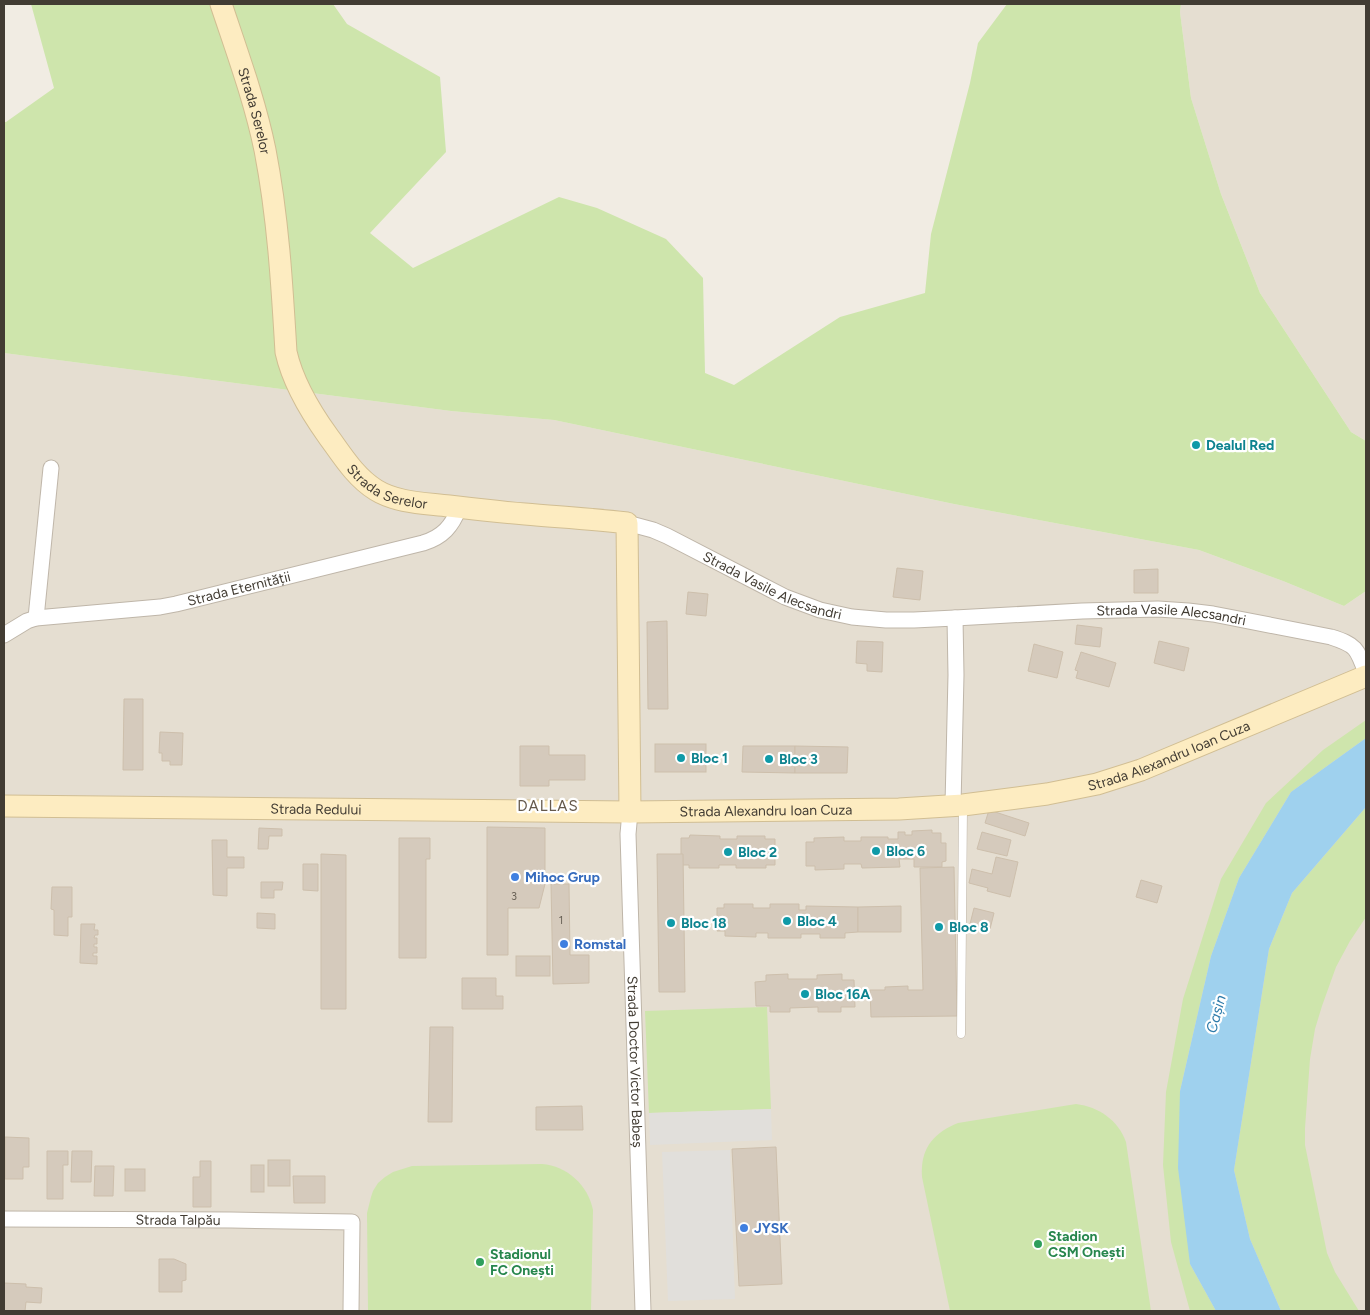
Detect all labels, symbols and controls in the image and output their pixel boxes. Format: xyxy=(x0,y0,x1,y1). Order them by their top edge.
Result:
street label: Strada Serelor xyxy=(234,65,274,156)
place label: Dealul Red xyxy=(1206,437,1274,454)
marker: Dealul Red xyxy=(1190,439,1202,451)
street label: Strada Serelor xyxy=(343,460,428,512)
street label: Strada Vasile Alecsandri xyxy=(700,548,843,623)
street label: Strada Eternității xyxy=(186,568,292,609)
street label: Strada Vasile Alecsandri xyxy=(1096,600,1247,629)
street label: Strada Alexandru Ioan Cuza xyxy=(1086,717,1253,794)
place label: Bloc 1 xyxy=(691,750,728,767)
place label: Bloc 3 xyxy=(779,751,818,768)
marker: Bloc 1 xyxy=(675,752,687,764)
marker: Bloc 3 xyxy=(763,753,775,765)
district label: DALLAS xyxy=(517,797,579,815)
street label: Strada Redului xyxy=(270,800,362,818)
street label: Strada Alexandru Ioan Cuza xyxy=(679,801,852,820)
place label: Bloc 6 xyxy=(886,843,925,860)
place label: Bloc 2 xyxy=(738,844,777,861)
marker: Bloc 6 xyxy=(870,845,882,857)
marker: Bloc 2 xyxy=(722,846,734,858)
place label: Mihoc Grup xyxy=(525,869,600,886)
marker: Mihoc Grup xyxy=(509,871,521,883)
house number: 3 xyxy=(511,890,517,903)
place label: Bloc 4 xyxy=(797,913,837,930)
house number: 1 xyxy=(559,914,563,927)
place label: Bloc 18 xyxy=(681,915,727,932)
marker: Bloc 4 xyxy=(781,915,793,927)
marker: Bloc 18 xyxy=(665,917,677,929)
place label: Bloc 8 xyxy=(949,919,989,936)
marker: Bloc 8 xyxy=(933,921,945,933)
place label: Romstal xyxy=(574,936,626,953)
marker: Romstal xyxy=(558,938,570,950)
street label: Strada Doctor Victor Babeș xyxy=(624,976,646,1148)
place label: Bloc 16A xyxy=(815,986,870,1003)
marker: Bloc 16A xyxy=(799,988,811,1000)
water label: Cașin xyxy=(1202,993,1230,1035)
street label: Strada Talpău xyxy=(135,1211,221,1228)
place label: JYSK xyxy=(754,1220,789,1237)
marker: JYSK xyxy=(738,1222,750,1234)
place label: Stadion CSM Onești xyxy=(1048,1228,1125,1261)
marker: Stadion CSM Onești xyxy=(1032,1238,1044,1250)
place label: Stadionul FC Onești xyxy=(490,1246,554,1279)
marker: Stadionul FC Onești xyxy=(474,1256,486,1268)

